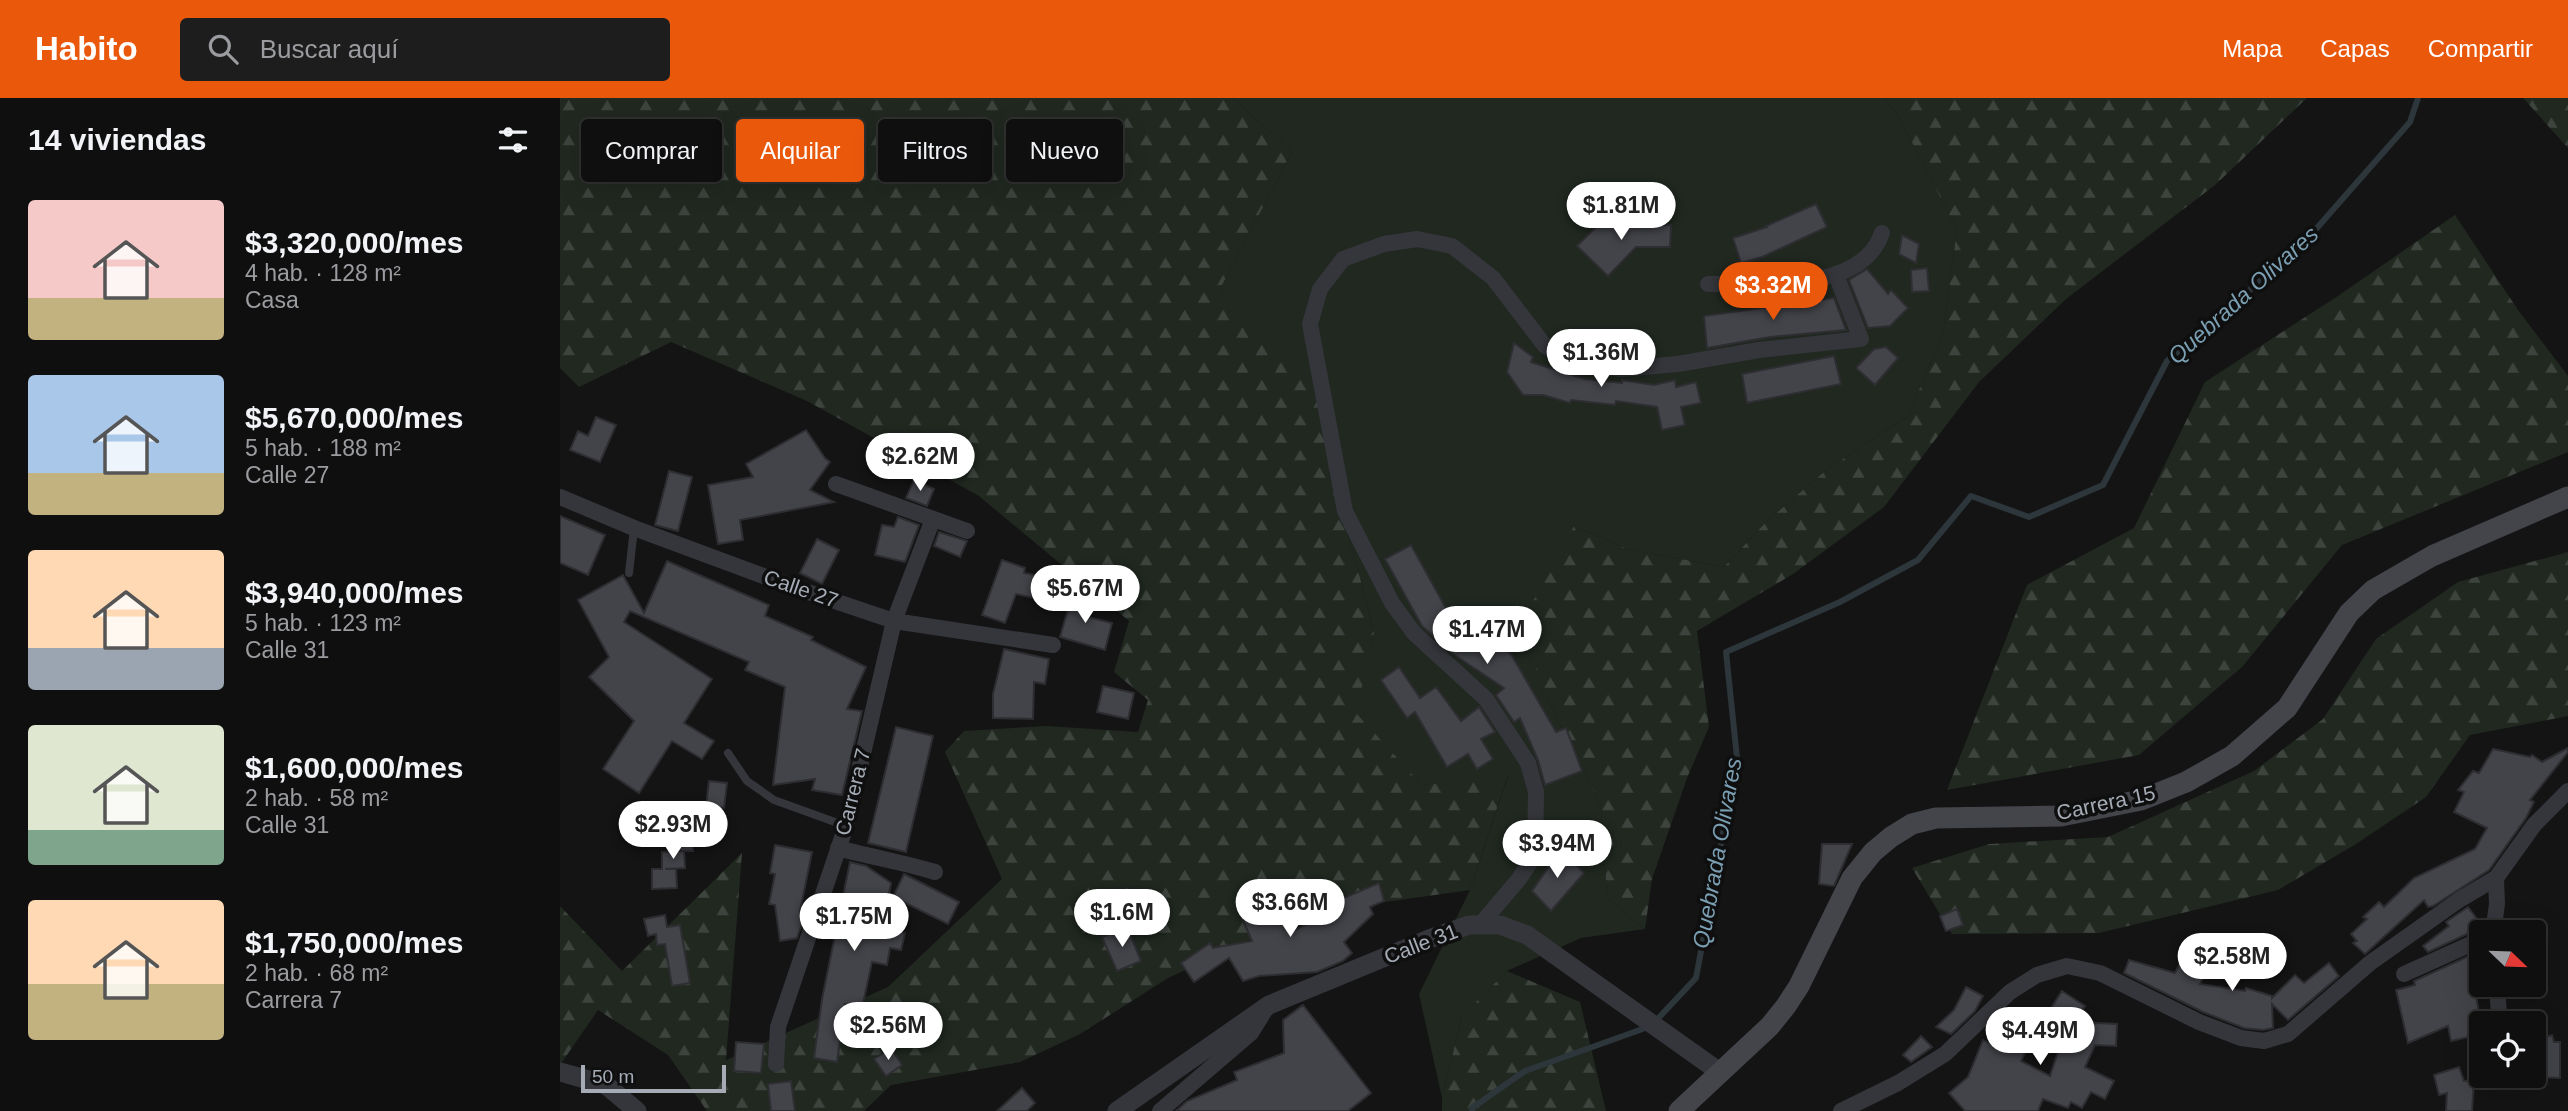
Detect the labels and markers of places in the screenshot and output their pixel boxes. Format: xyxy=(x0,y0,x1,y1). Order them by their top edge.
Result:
pin: $1.81M xyxy=(1564,183,1678,242)
pin: $3.32M xyxy=(1716,262,1830,322)
pin: $1.36M xyxy=(1544,330,1658,389)
pin: $2.62M xyxy=(863,434,977,493)
pin: $5.67M xyxy=(1028,566,1142,625)
pin: $1.47M xyxy=(1430,606,1544,666)
pin: $2.93M xyxy=(616,802,730,861)
pin: $3.94M xyxy=(1500,820,1614,880)
pin: $3.66M xyxy=(1233,880,1347,939)
pin: $1.6M xyxy=(1073,890,1171,949)
pin: $1.75M xyxy=(797,894,911,953)
pin: $2.58M xyxy=(2175,934,2289,993)
pin: $2.56M xyxy=(831,1002,945,1062)
pin: $4.49M xyxy=(1983,1007,2097,1067)

